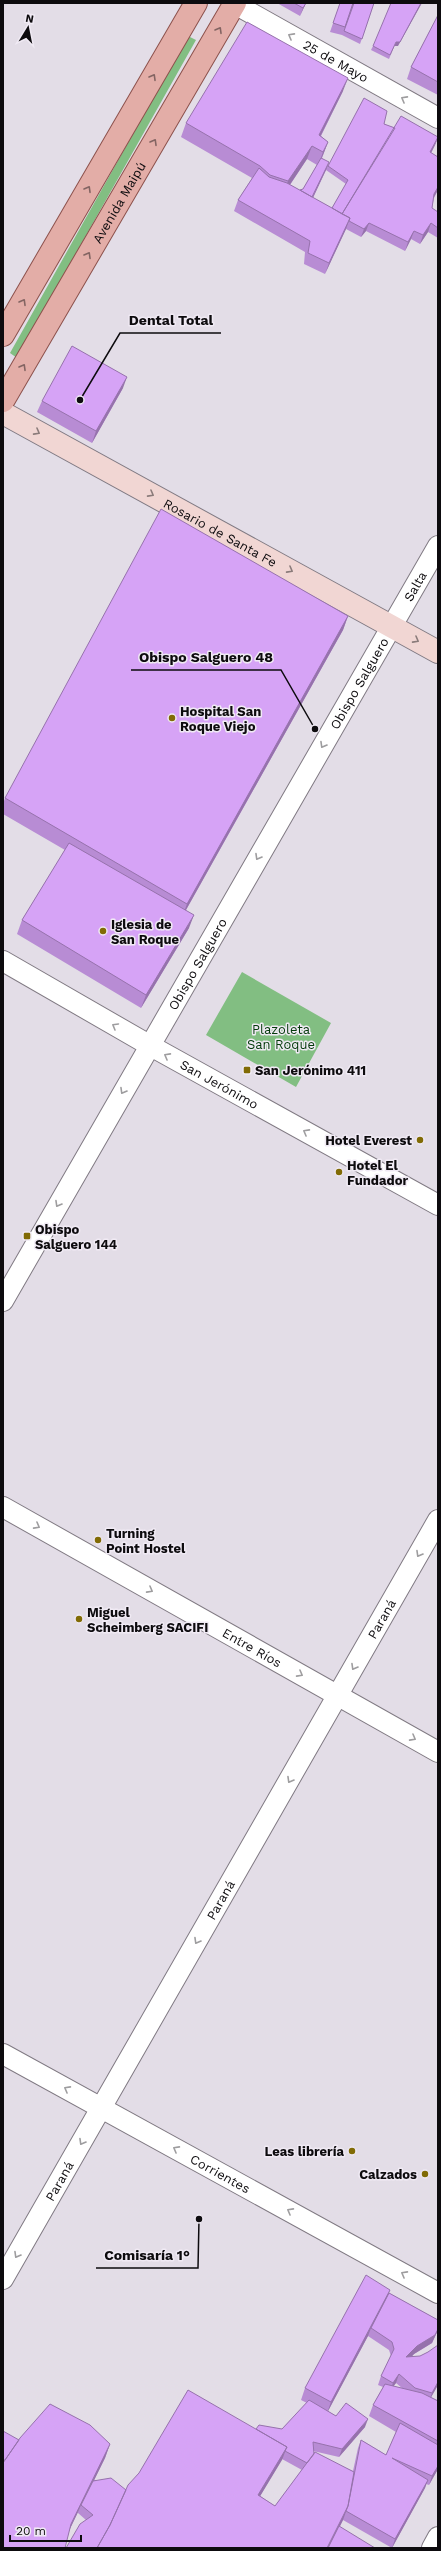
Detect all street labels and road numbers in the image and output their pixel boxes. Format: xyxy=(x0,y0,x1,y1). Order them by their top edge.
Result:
street label: 25 de Mayo xyxy=(301,37,371,85)
street label: Avenida Maipú xyxy=(89,159,148,246)
street label: Rosario de Santa Fe xyxy=(161,495,280,570)
street label: Salta xyxy=(400,568,430,604)
street label: Obispo Salguero xyxy=(327,634,391,732)
street label: Obispo Salguero xyxy=(165,915,230,1013)
street label: San Jerónimo xyxy=(178,1056,261,1112)
street label: Paraná xyxy=(364,1596,399,1641)
street label: Entre Ríos xyxy=(220,1625,285,1670)
street label: Paraná xyxy=(203,1877,238,1922)
street label: Corrientes xyxy=(188,2151,253,2196)
street label: Paraná xyxy=(42,2158,77,2203)

